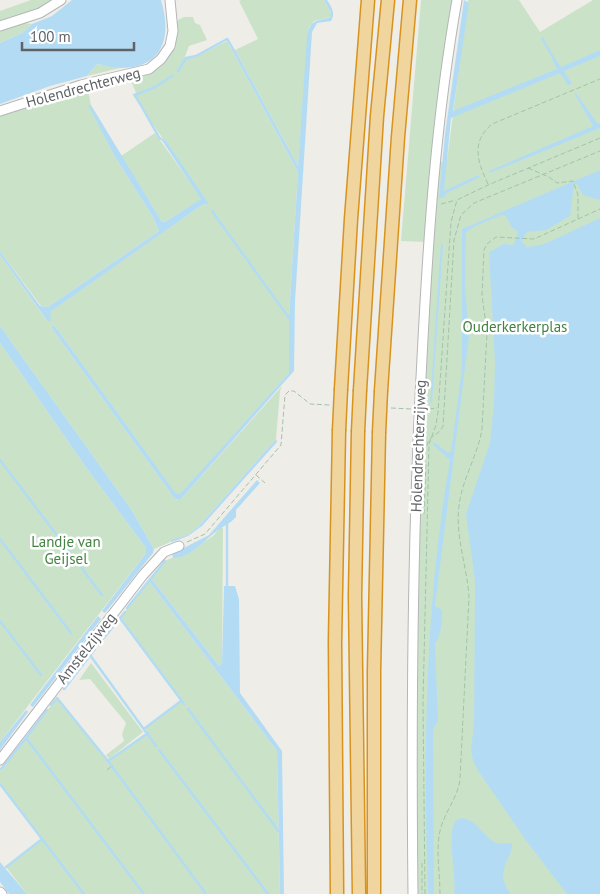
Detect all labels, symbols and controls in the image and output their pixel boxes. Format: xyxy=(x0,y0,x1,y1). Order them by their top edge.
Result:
scale bar xyxy=(22,20,135,52)
text: 100 m xyxy=(30,27,71,46)
street label: Holendrechterweg xyxy=(24,63,142,111)
park label: Ouderkerkerplas xyxy=(463,317,567,336)
street label: Holendrechterzijweg xyxy=(406,379,430,513)
park label: Landje van Geijsel xyxy=(31,532,101,568)
street label: Amstelzijweg xyxy=(52,609,120,687)

